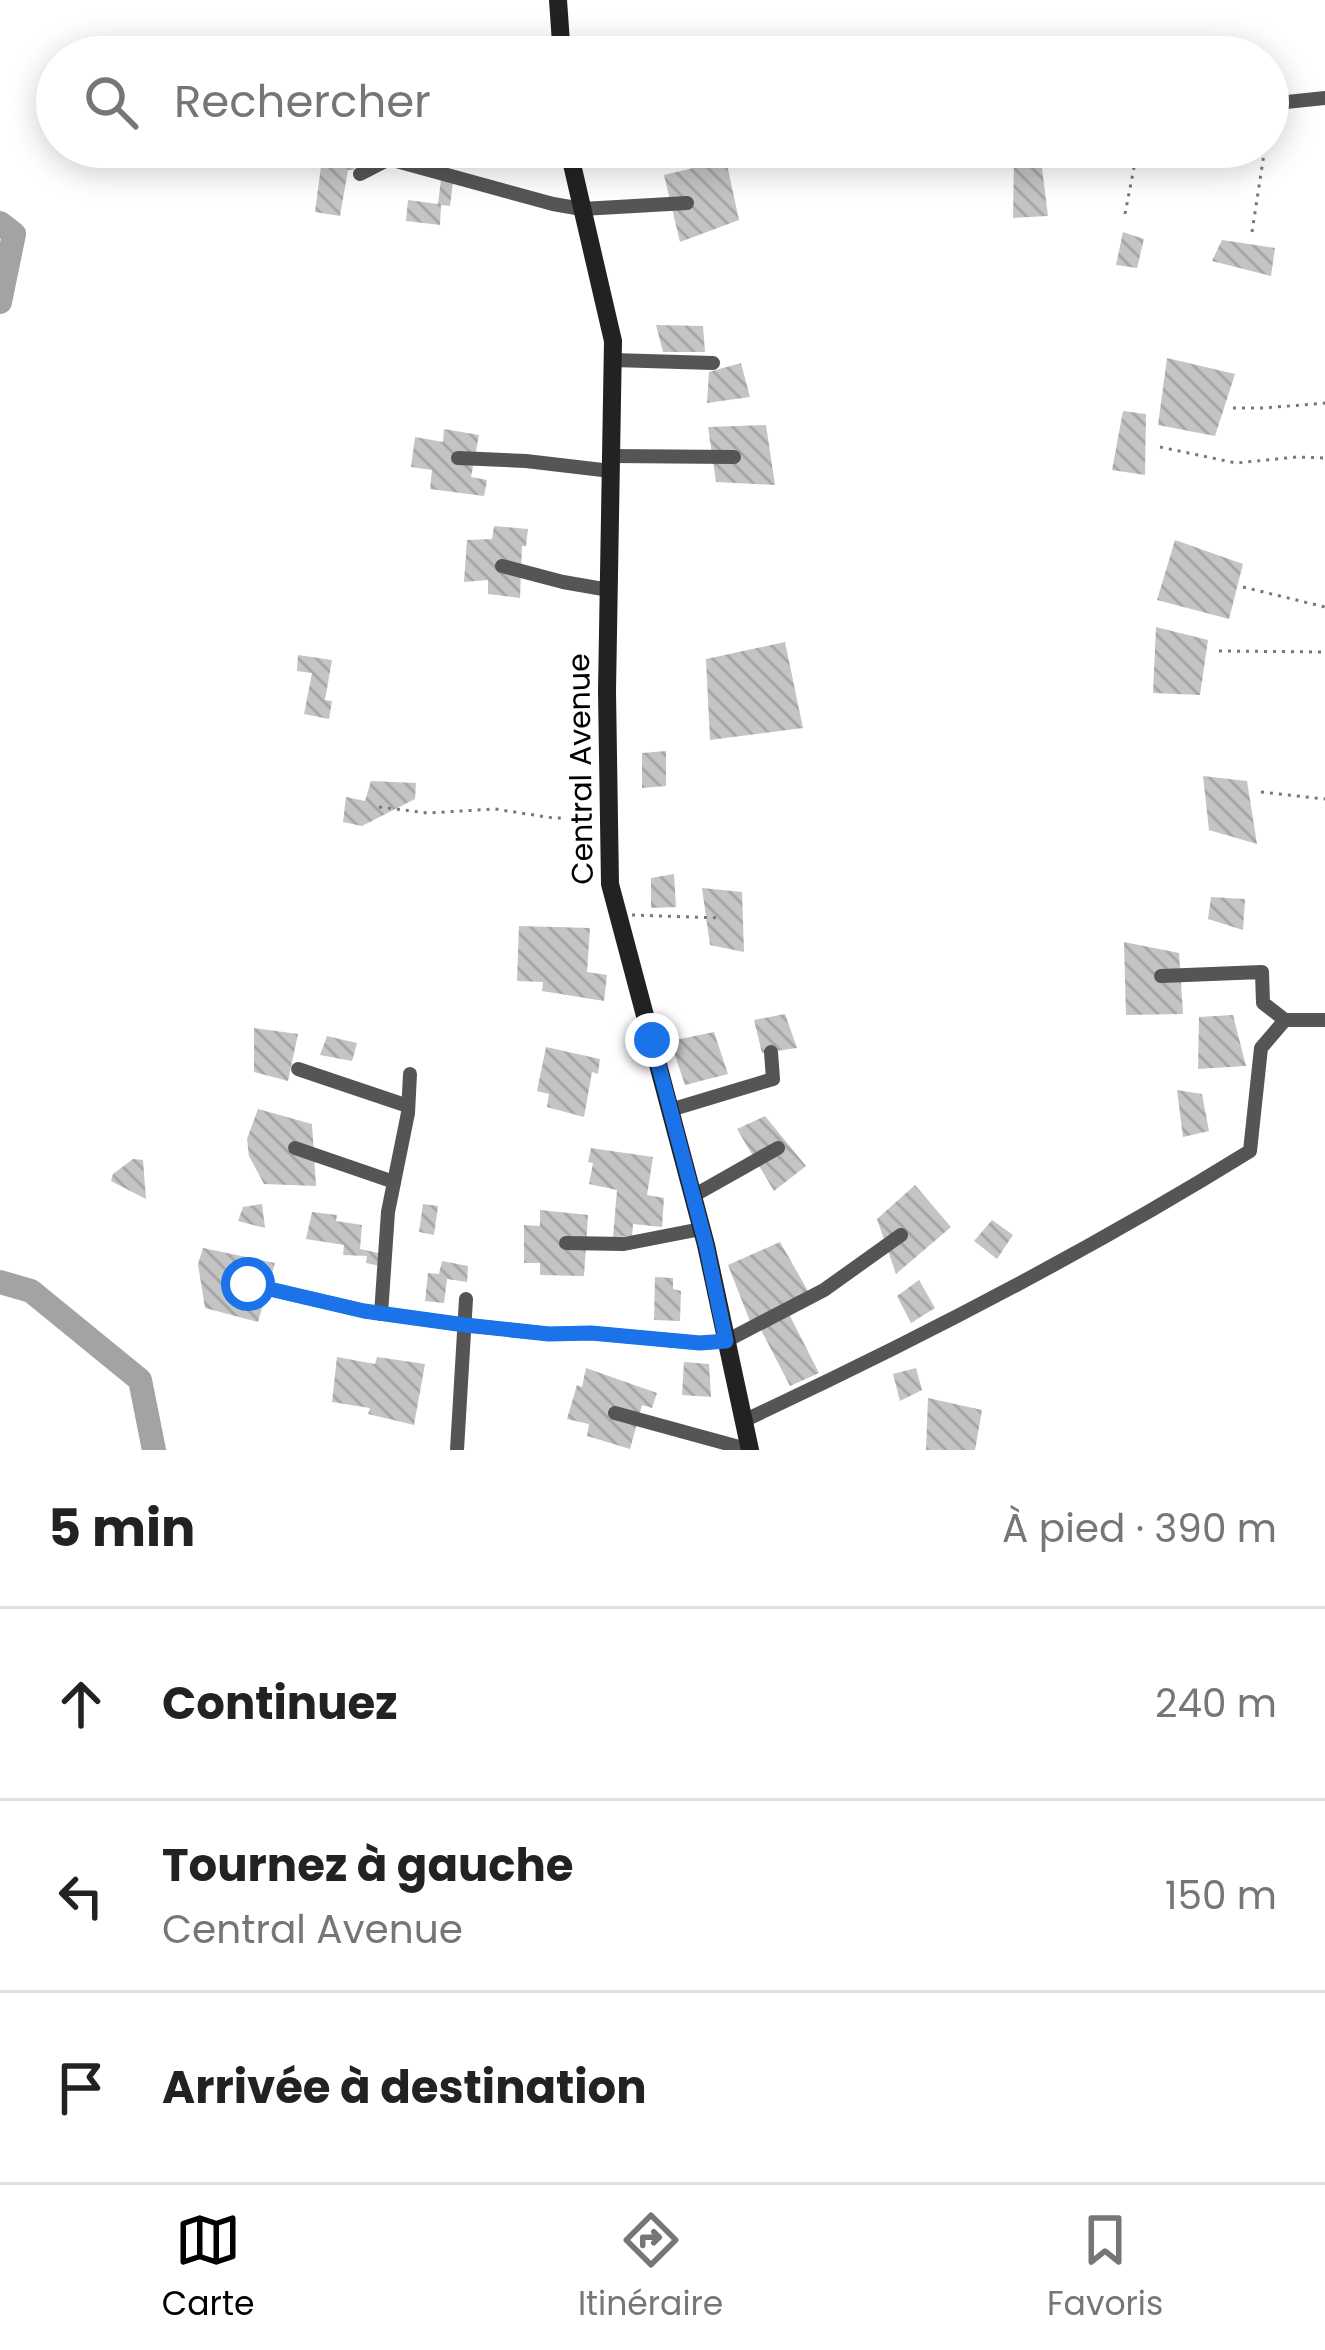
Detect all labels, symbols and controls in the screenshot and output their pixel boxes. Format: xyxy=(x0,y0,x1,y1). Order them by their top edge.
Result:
search box xyxy=(36,36,1289,168)
icon: search xyxy=(78,69,144,135)
text: Rechercher xyxy=(174,70,431,133)
street label: Central Avenue xyxy=(557,653,604,885)
route end xyxy=(625,1013,679,1067)
route start xyxy=(221,1257,275,1311)
text: 5 min xyxy=(48,1492,195,1564)
text: À pied · 390 m xyxy=(1002,1501,1277,1556)
icon: ahead xyxy=(48,1671,114,1737)
text: Continuez xyxy=(162,1672,398,1735)
text: 240 m xyxy=(1155,1676,1277,1731)
text: Tournez à gauche xyxy=(162,1834,574,1897)
icon: left xyxy=(48,1863,114,1929)
text: 150 m xyxy=(1165,1868,1277,1923)
text: Central Avenue xyxy=(162,1902,463,1957)
icon: arrive xyxy=(48,2055,114,2121)
text: Arrivée à destination xyxy=(162,2056,647,2119)
tab: Carte xyxy=(162,2207,254,2329)
tab: Itinéraire xyxy=(578,2207,723,2329)
tab: Favoris xyxy=(1047,2207,1163,2329)

